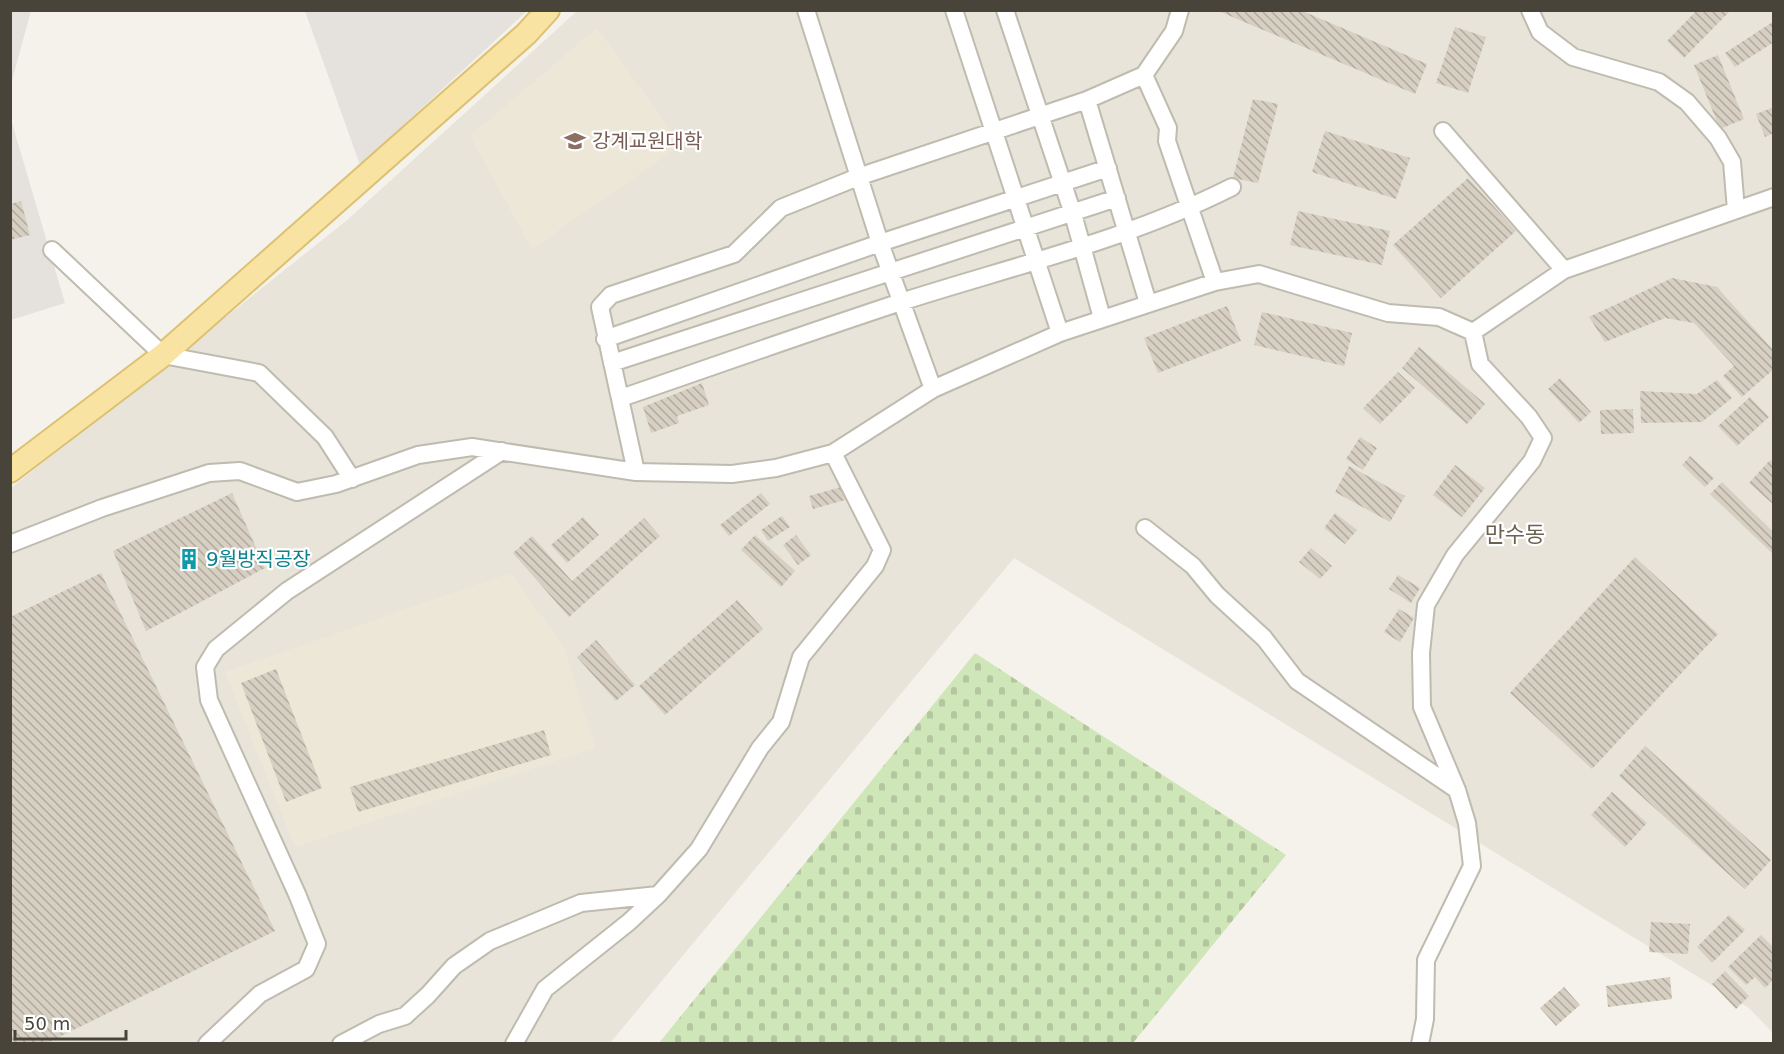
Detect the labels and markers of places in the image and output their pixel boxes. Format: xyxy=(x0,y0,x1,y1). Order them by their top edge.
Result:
school or university icon: 강계교원대학 xyxy=(563,129,587,153)
place label: 강계교원대학 xyxy=(592,129,702,153)
building icon: 9월방직공장 xyxy=(177,547,201,571)
place label: 9월방직공장 xyxy=(206,547,311,571)

